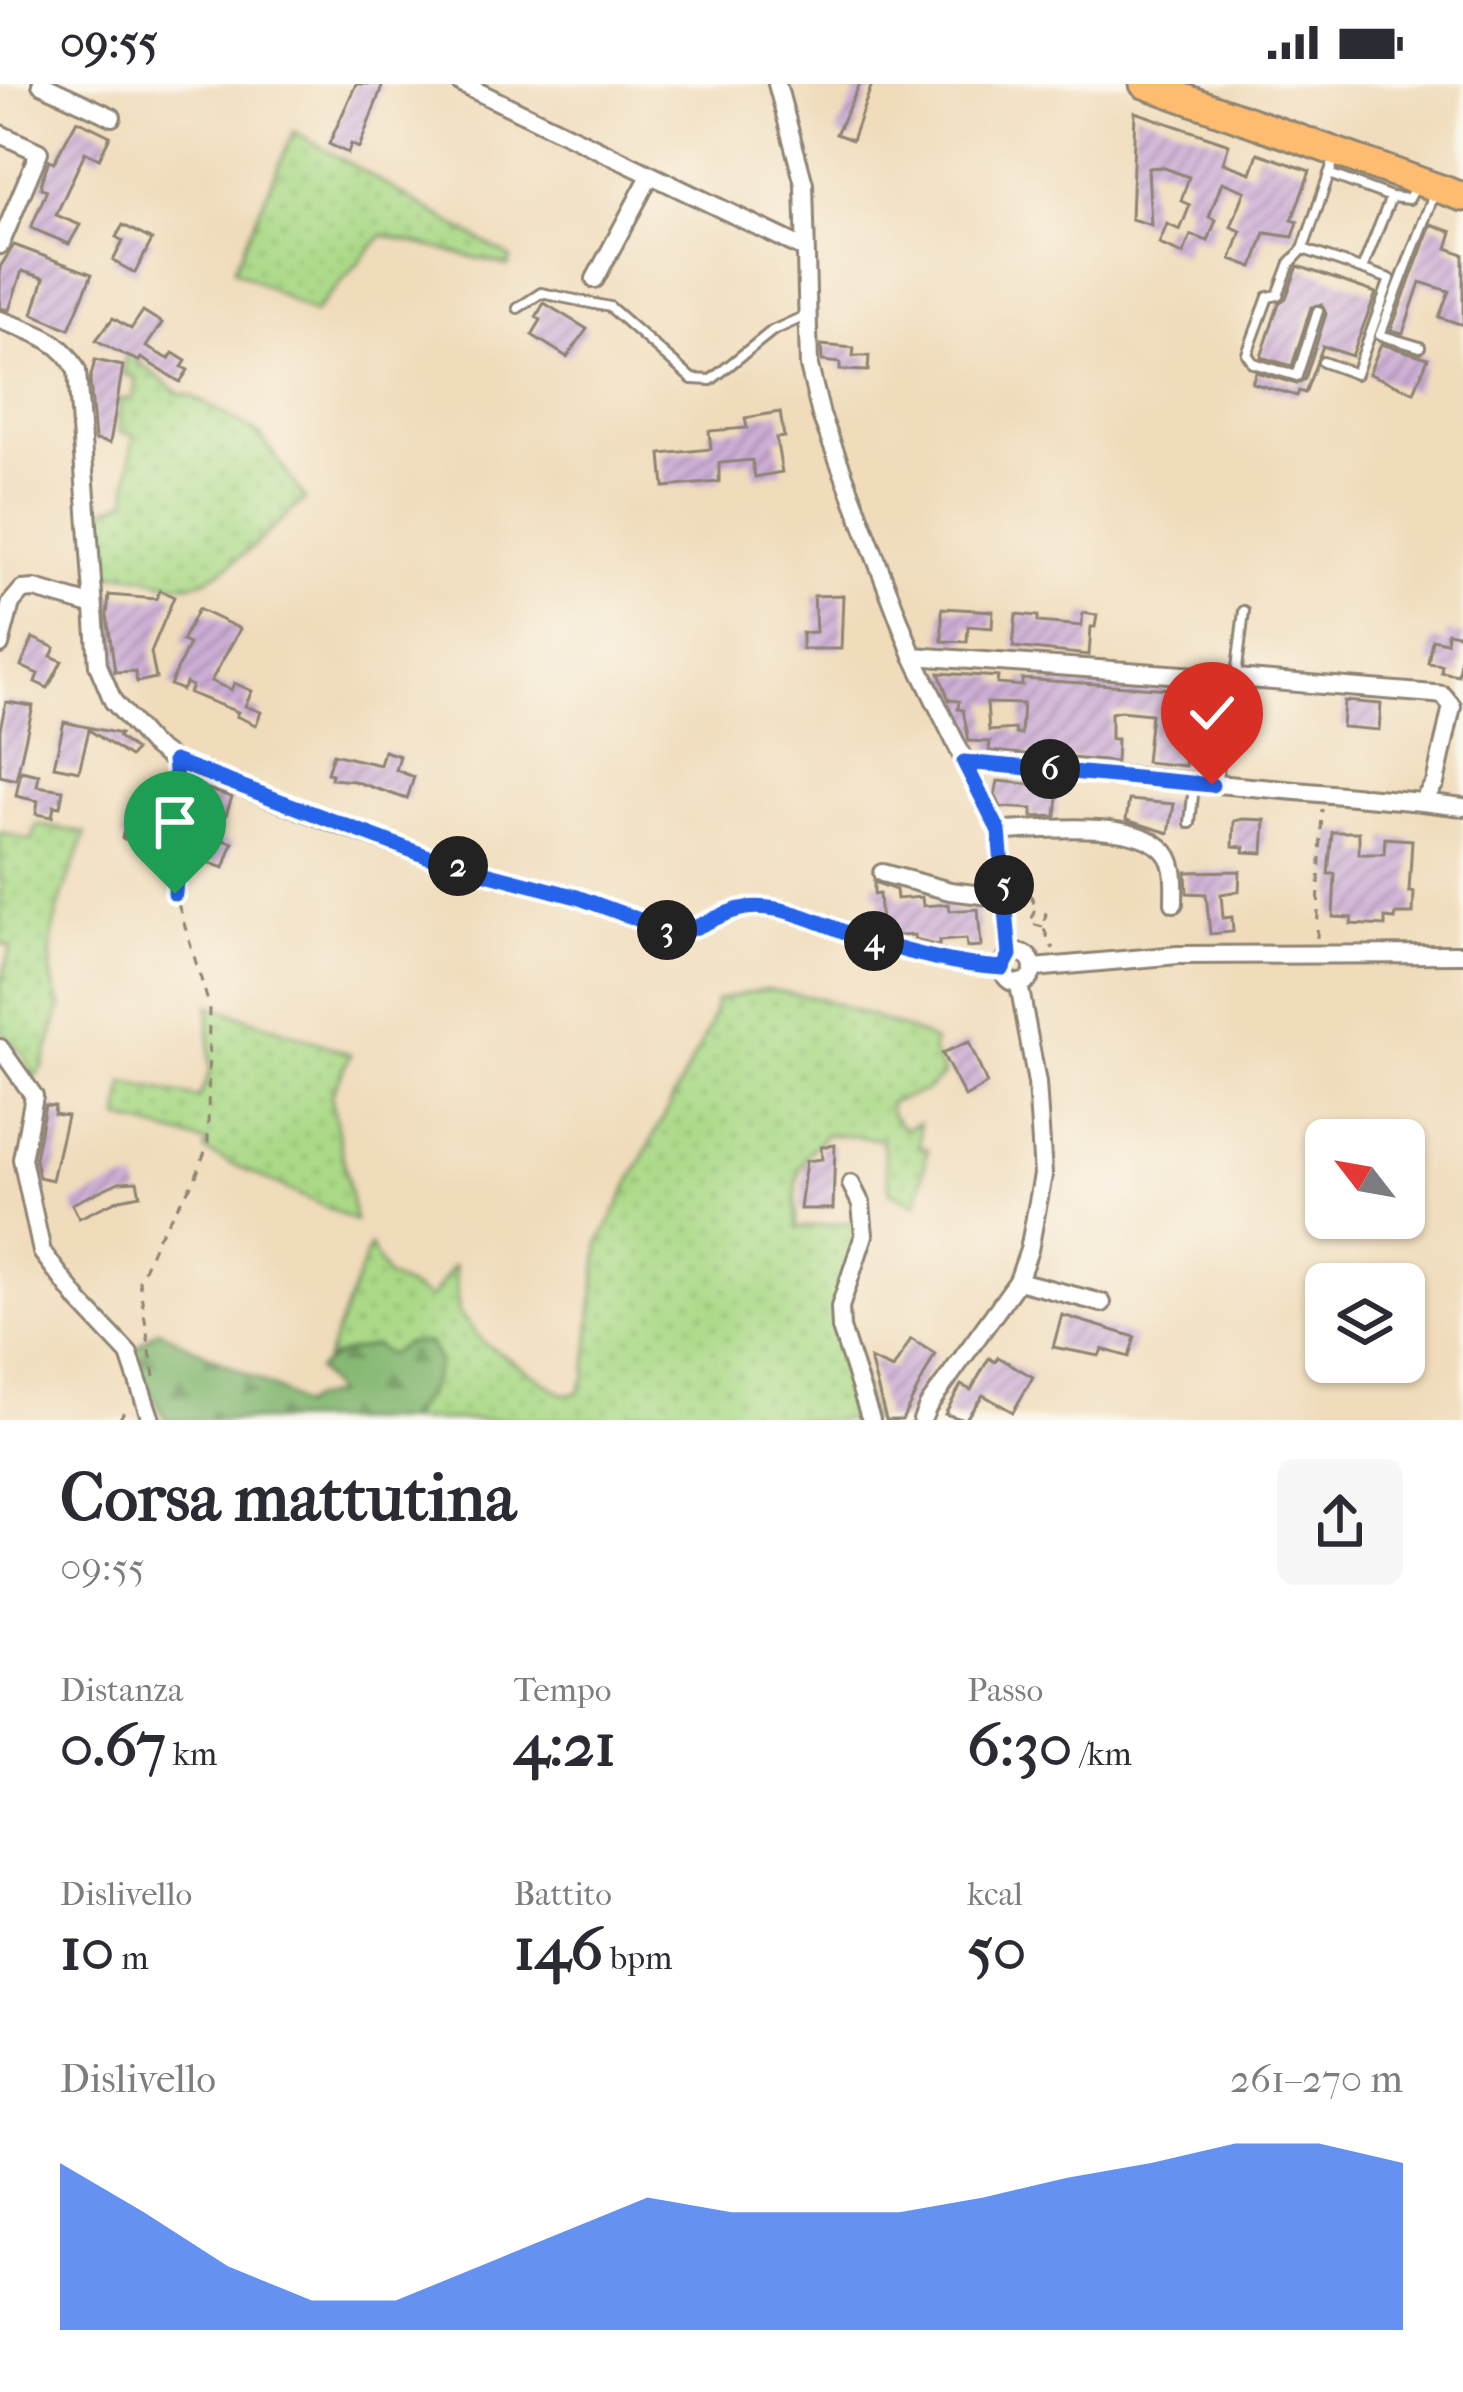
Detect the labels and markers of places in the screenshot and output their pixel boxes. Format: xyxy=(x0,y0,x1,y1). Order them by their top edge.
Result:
pin xyxy=(1161,662,1263,785)
pin: 6 xyxy=(1020,739,1080,799)
pin xyxy=(124,771,226,894)
pin: 2 xyxy=(428,836,488,896)
pin: 5 xyxy=(974,855,1034,915)
pin: 3 xyxy=(637,900,697,960)
pin: 4 xyxy=(844,911,904,971)

